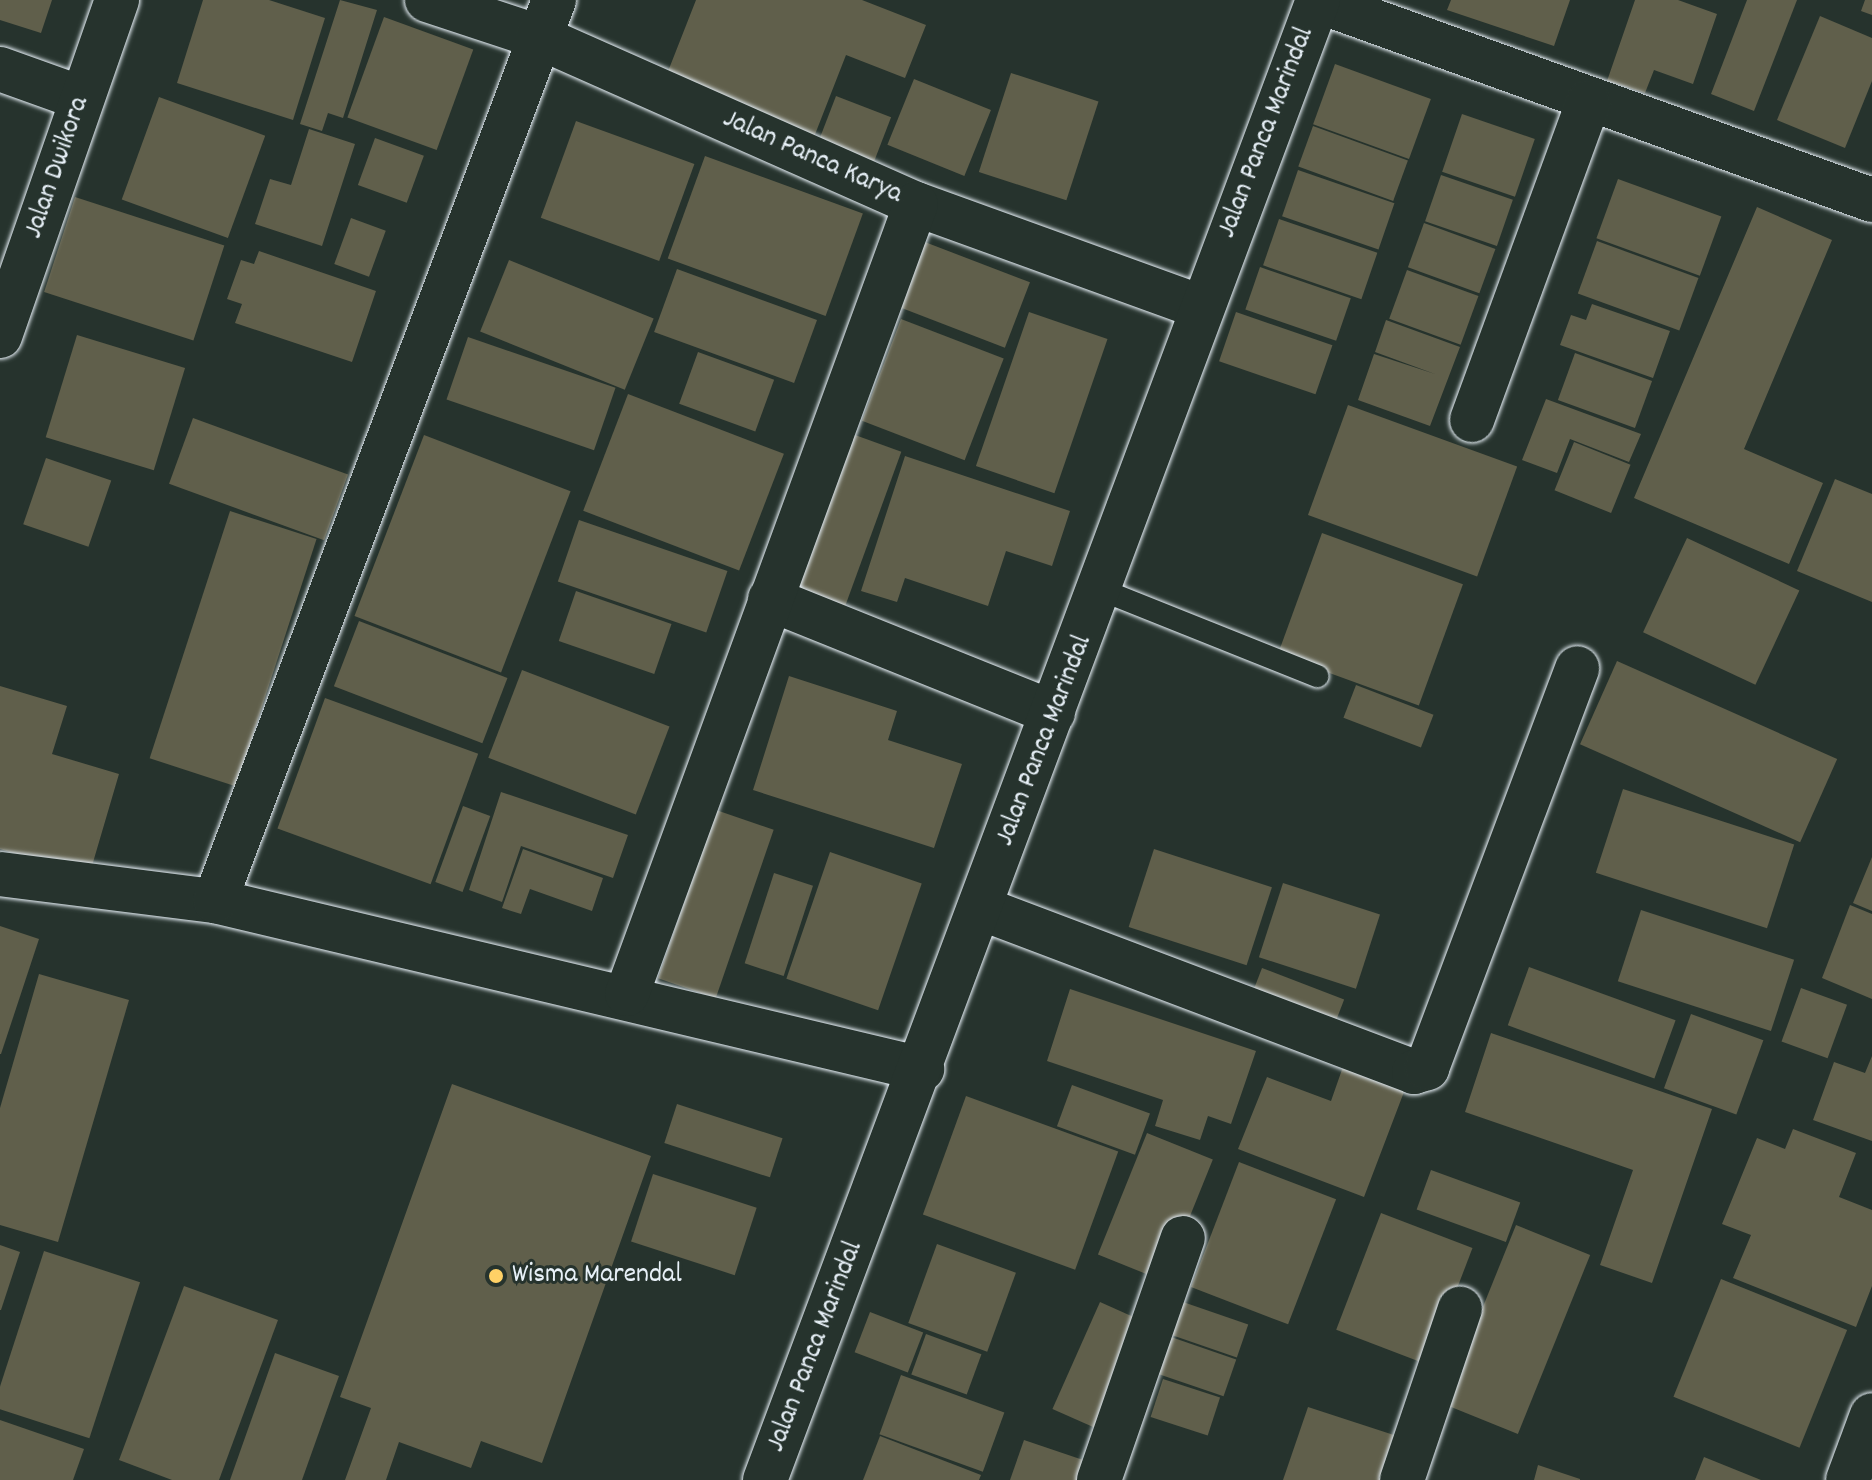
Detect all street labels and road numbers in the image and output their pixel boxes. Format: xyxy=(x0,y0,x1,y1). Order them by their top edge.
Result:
street label: Jalan Panca Marindal xyxy=(1211,23,1323,243)
street label: Jalan Dwikora xyxy=(18,93,98,243)
street label: Jalan Panca Karya xyxy=(717,103,907,213)
street label: Jalan Panca Marindal xyxy=(989,631,1101,851)
street label: Jalan Panca Marindal xyxy=(760,1237,872,1457)

